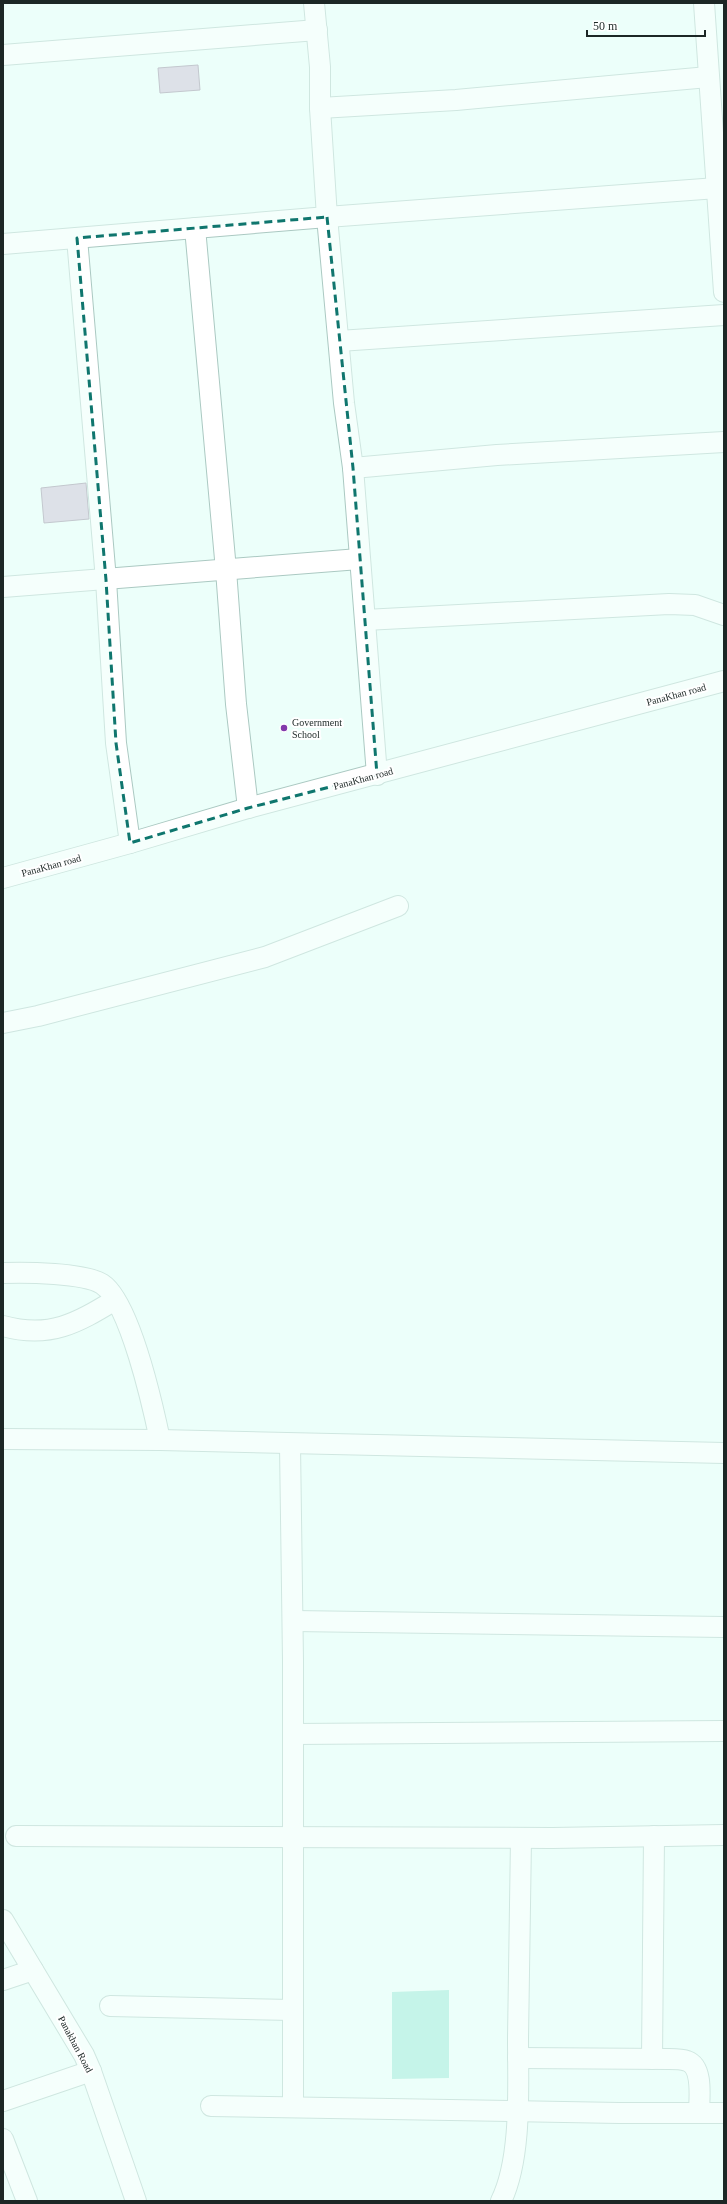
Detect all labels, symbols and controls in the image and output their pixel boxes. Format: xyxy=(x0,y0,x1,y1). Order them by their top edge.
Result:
scale bar xyxy=(587,12,705,38)
text: 50 m xyxy=(593,19,618,33)
street label: PanaKhan road xyxy=(645,681,707,708)
place label: Government School xyxy=(292,717,342,740)
marker: Government School xyxy=(279,723,289,733)
street label: PanaKhan road xyxy=(332,765,394,792)
street label: PanaKhan road xyxy=(20,852,82,879)
street label: Panakhan Road xyxy=(56,2014,95,2074)

